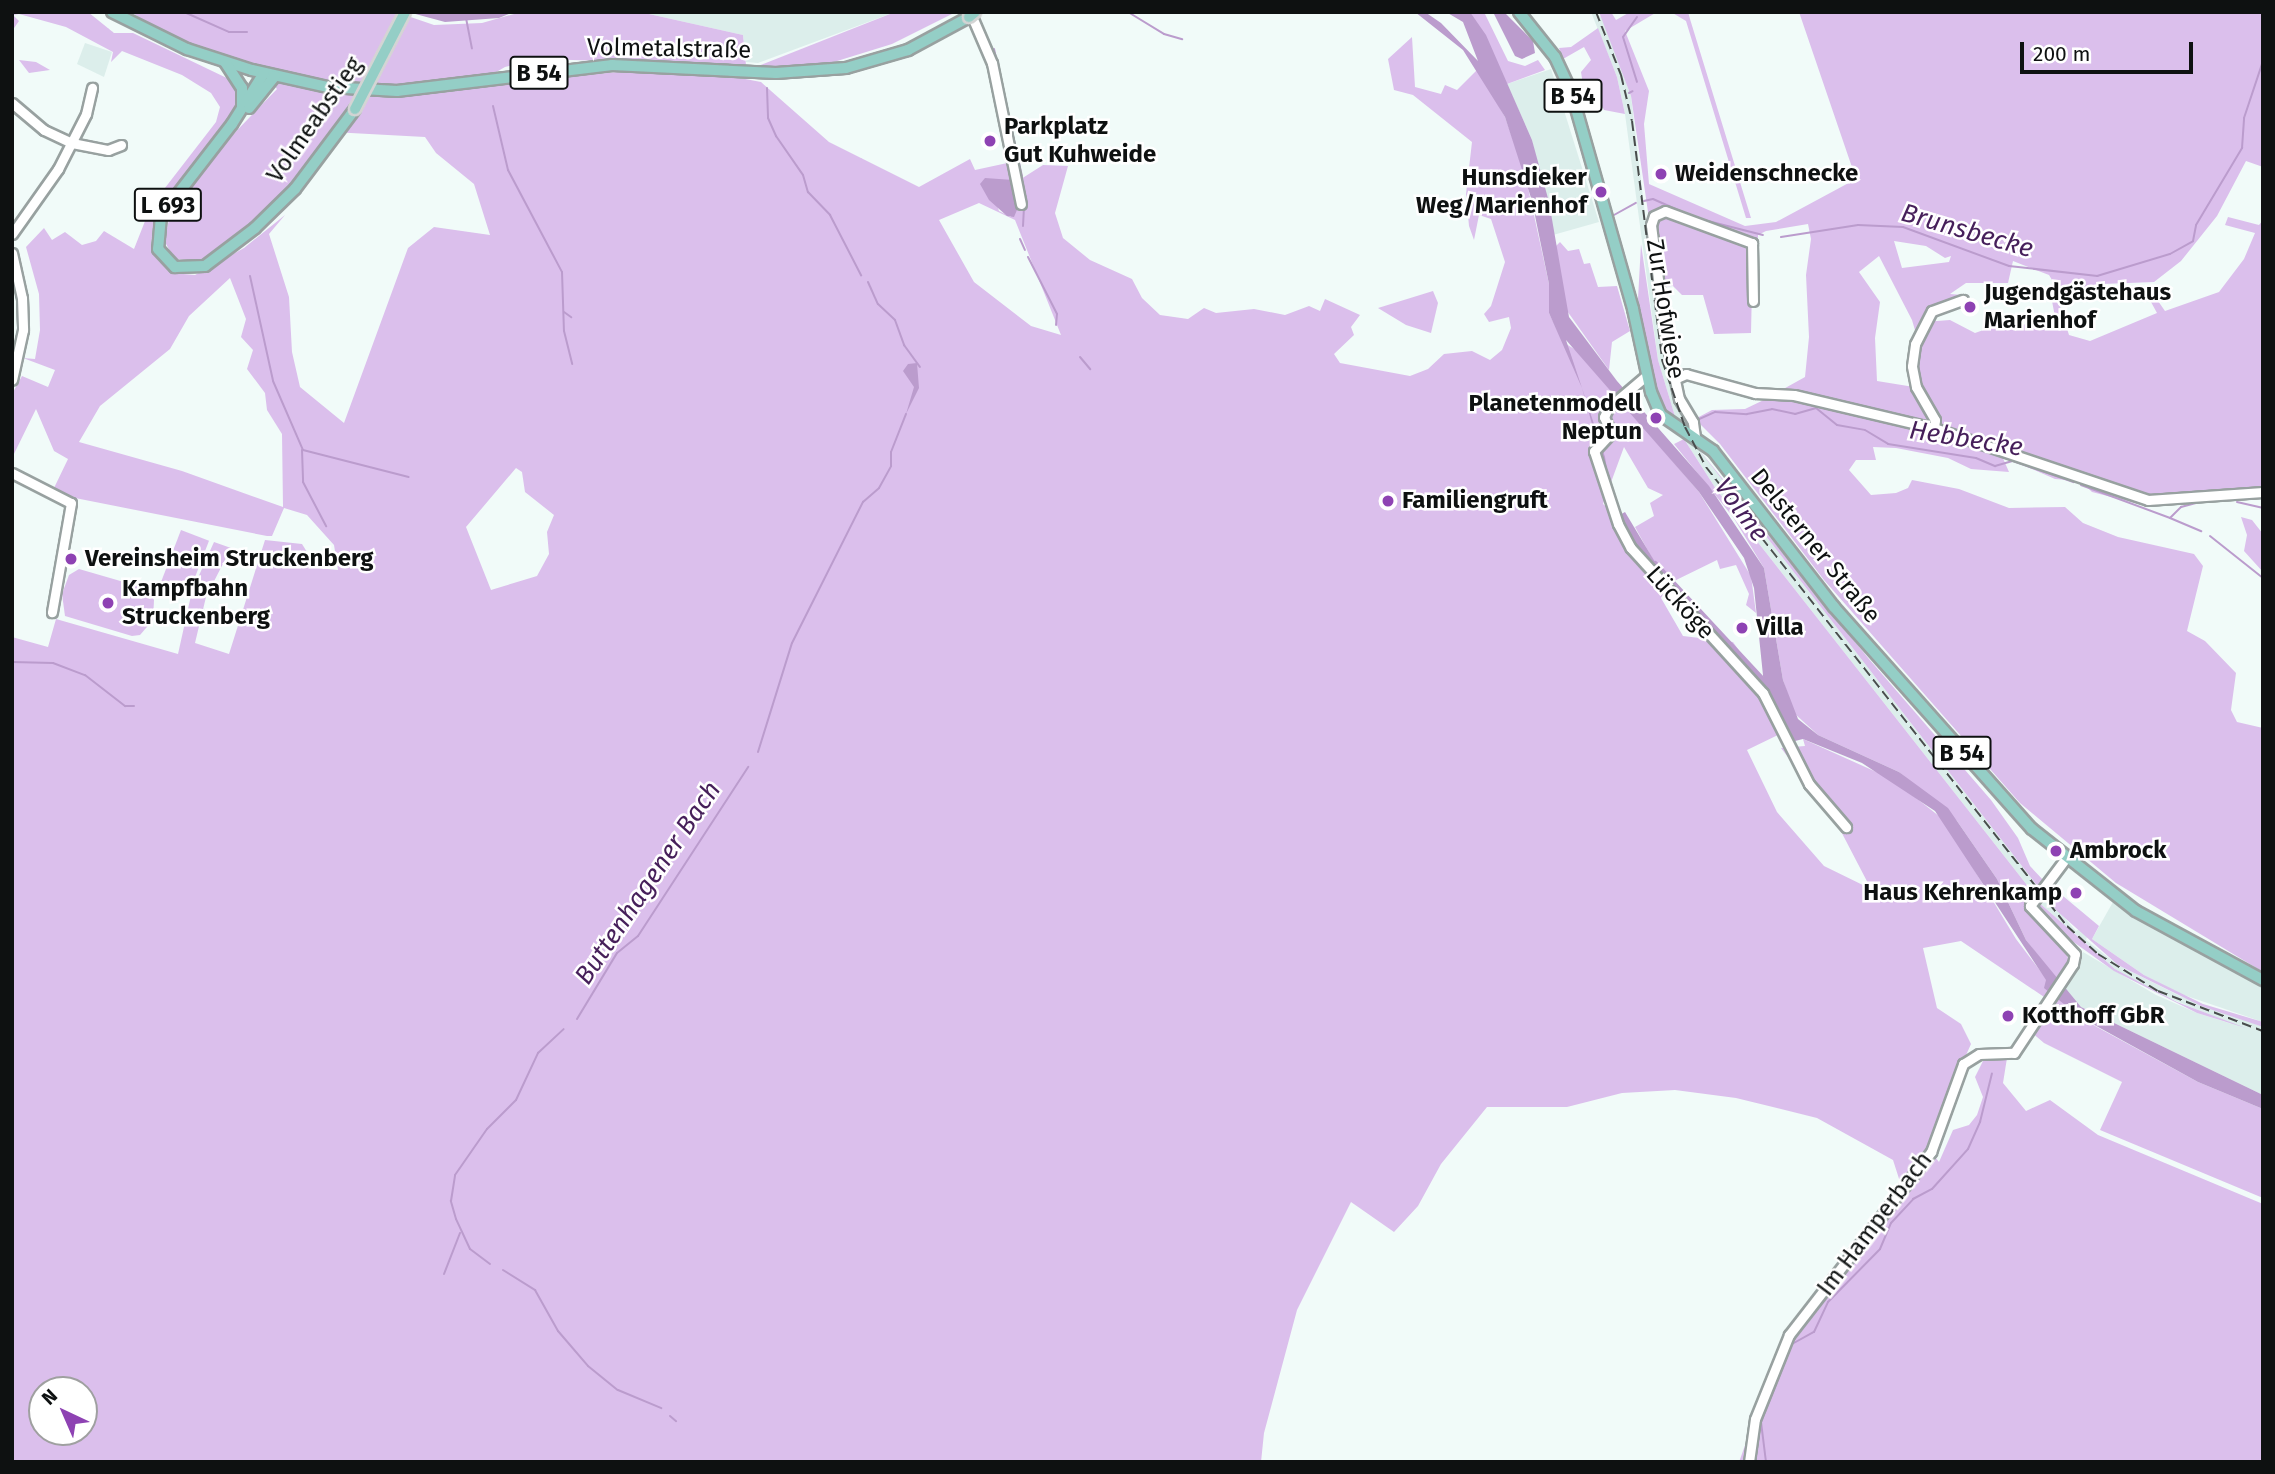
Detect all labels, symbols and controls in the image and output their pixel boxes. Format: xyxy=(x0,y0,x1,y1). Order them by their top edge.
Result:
scale bar xyxy=(2023,28,2196,72)
street label: Volmetalstraße xyxy=(587,33,751,65)
text: 200 m xyxy=(2033,41,2090,67)
street label: Volmeabstieg xyxy=(261,52,369,188)
road number: B 54 xyxy=(509,54,569,92)
road number: B 54 xyxy=(1543,76,1603,116)
place label: Parkplatz Gut Kuhweide xyxy=(1004,113,1156,169)
marker: Parkplatz Gut Kuhweide xyxy=(982,133,998,149)
place label: Weidenschnecke xyxy=(1675,160,1858,188)
place label: Hunsdieker Weg/Marienhof xyxy=(1416,164,1587,220)
marker: Weidenschnecke xyxy=(1653,166,1669,182)
marker: Hunsdieker Weg/Marienhof xyxy=(1593,184,1609,200)
road number: L 693 xyxy=(133,186,203,224)
water label: Brunsbecke xyxy=(1897,197,2037,265)
street label: Zur Hofwiese xyxy=(1640,237,1690,381)
place label: Jugendgästehaus Marienhof xyxy=(1984,279,2171,335)
marker: Jugendgästehaus Marienhof xyxy=(1962,299,1978,315)
place label: Planetenmodell Neptun xyxy=(1468,390,1642,446)
marker: Planetenmodell Neptun xyxy=(1648,410,1664,426)
water label: Hebbecke xyxy=(1907,415,2025,463)
street label: Delsterner Straße xyxy=(1744,463,1886,629)
water label: Volme xyxy=(1707,472,1775,548)
place label: Familiengruft xyxy=(1402,487,1548,515)
marker: Familiengruft xyxy=(1380,493,1396,509)
place label: Vereinsheim Struckenberg xyxy=(85,545,374,573)
marker: Vereinsheim Struckenberg xyxy=(63,551,79,567)
street label: Lücköge xyxy=(1640,561,1720,645)
place label: Kampfbahn Struckenberg xyxy=(122,575,270,631)
marker: Kampfbahn Struckenberg xyxy=(100,595,116,611)
place label: Villa xyxy=(1756,614,1804,642)
marker: Villa xyxy=(1734,620,1750,636)
road number: B 54 xyxy=(1932,734,1992,772)
water label: Buttenhagener Bach xyxy=(568,775,728,991)
place label: Ambrock xyxy=(2070,837,2166,865)
marker: Ambrock xyxy=(2048,843,2064,859)
place label: Haus Kehrenkamp xyxy=(1863,879,2062,907)
marker: Haus Kehrenkamp xyxy=(2068,885,2084,901)
place label: Kotthoff GbR xyxy=(2022,1002,2165,1030)
marker: Kotthoff GbR xyxy=(2000,1008,2016,1024)
street label: Im Hamperbach xyxy=(1811,1146,1939,1302)
north arrow xyxy=(28,1376,98,1446)
text: N xyxy=(37,1384,62,1410)

